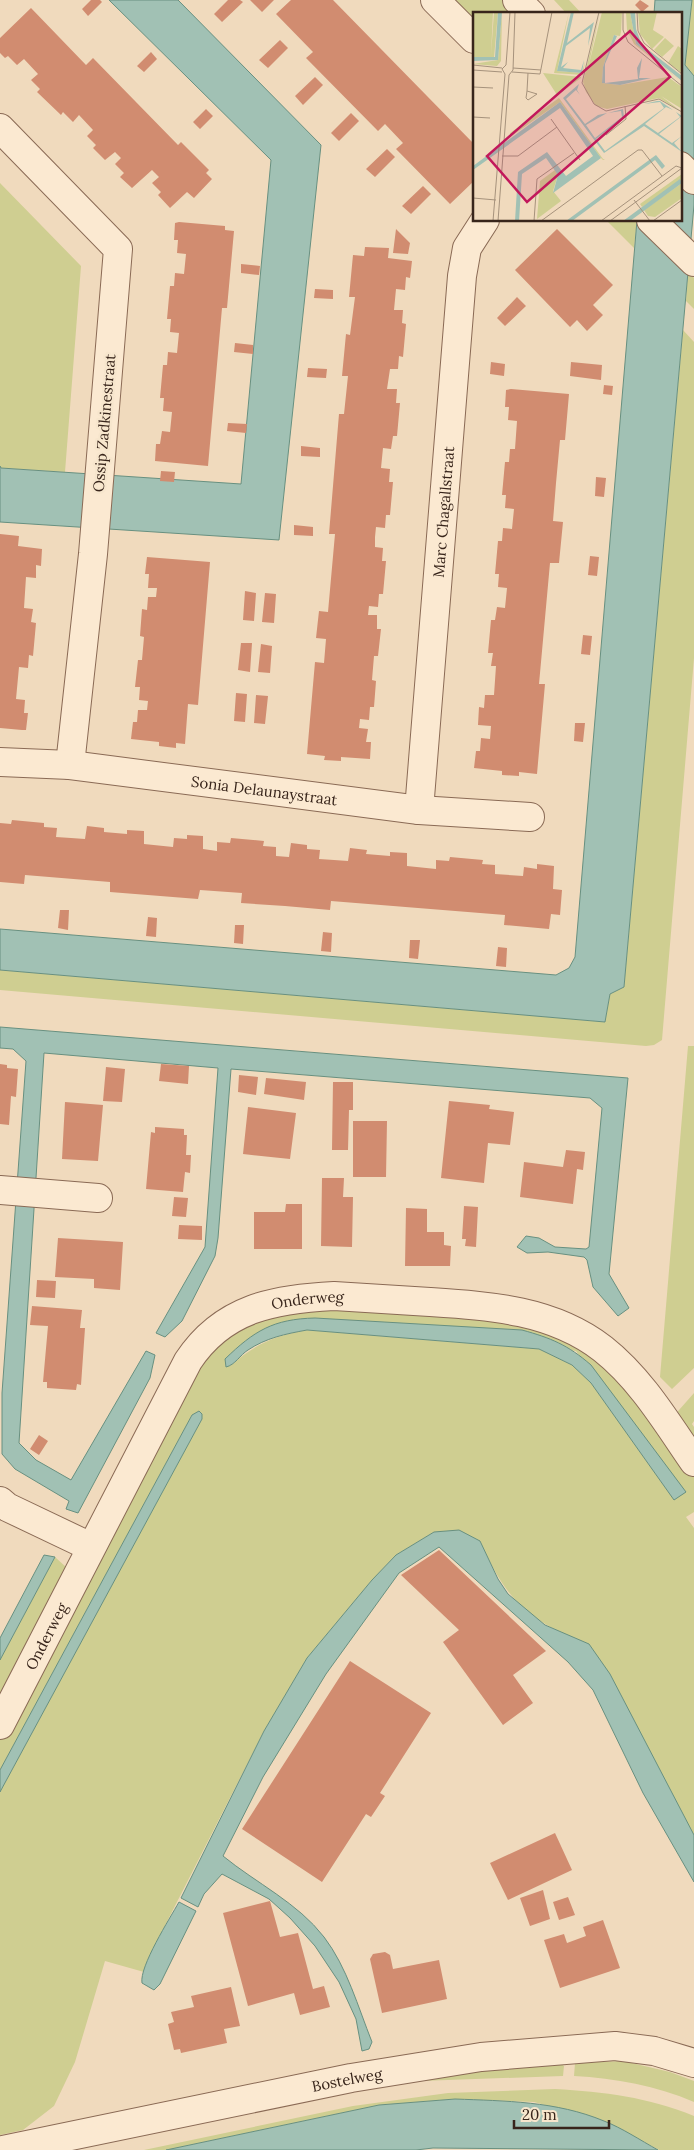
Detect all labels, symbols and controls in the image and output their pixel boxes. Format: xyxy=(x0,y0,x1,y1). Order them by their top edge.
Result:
inset map xyxy=(473,12,682,221)
street label: Ossip Zadkinestraat xyxy=(88,353,120,493)
street label: Marc Chagallstraat xyxy=(428,445,458,578)
street label: Sonia Delaunaystraat xyxy=(190,771,339,809)
street label: Onderweg xyxy=(269,1286,345,1313)
street label: Onderweg xyxy=(21,1599,71,1673)
street label: Bostelweg xyxy=(310,2064,384,2095)
scale bar xyxy=(514,2098,609,2130)
text: 20 m xyxy=(522,2105,557,2124)

